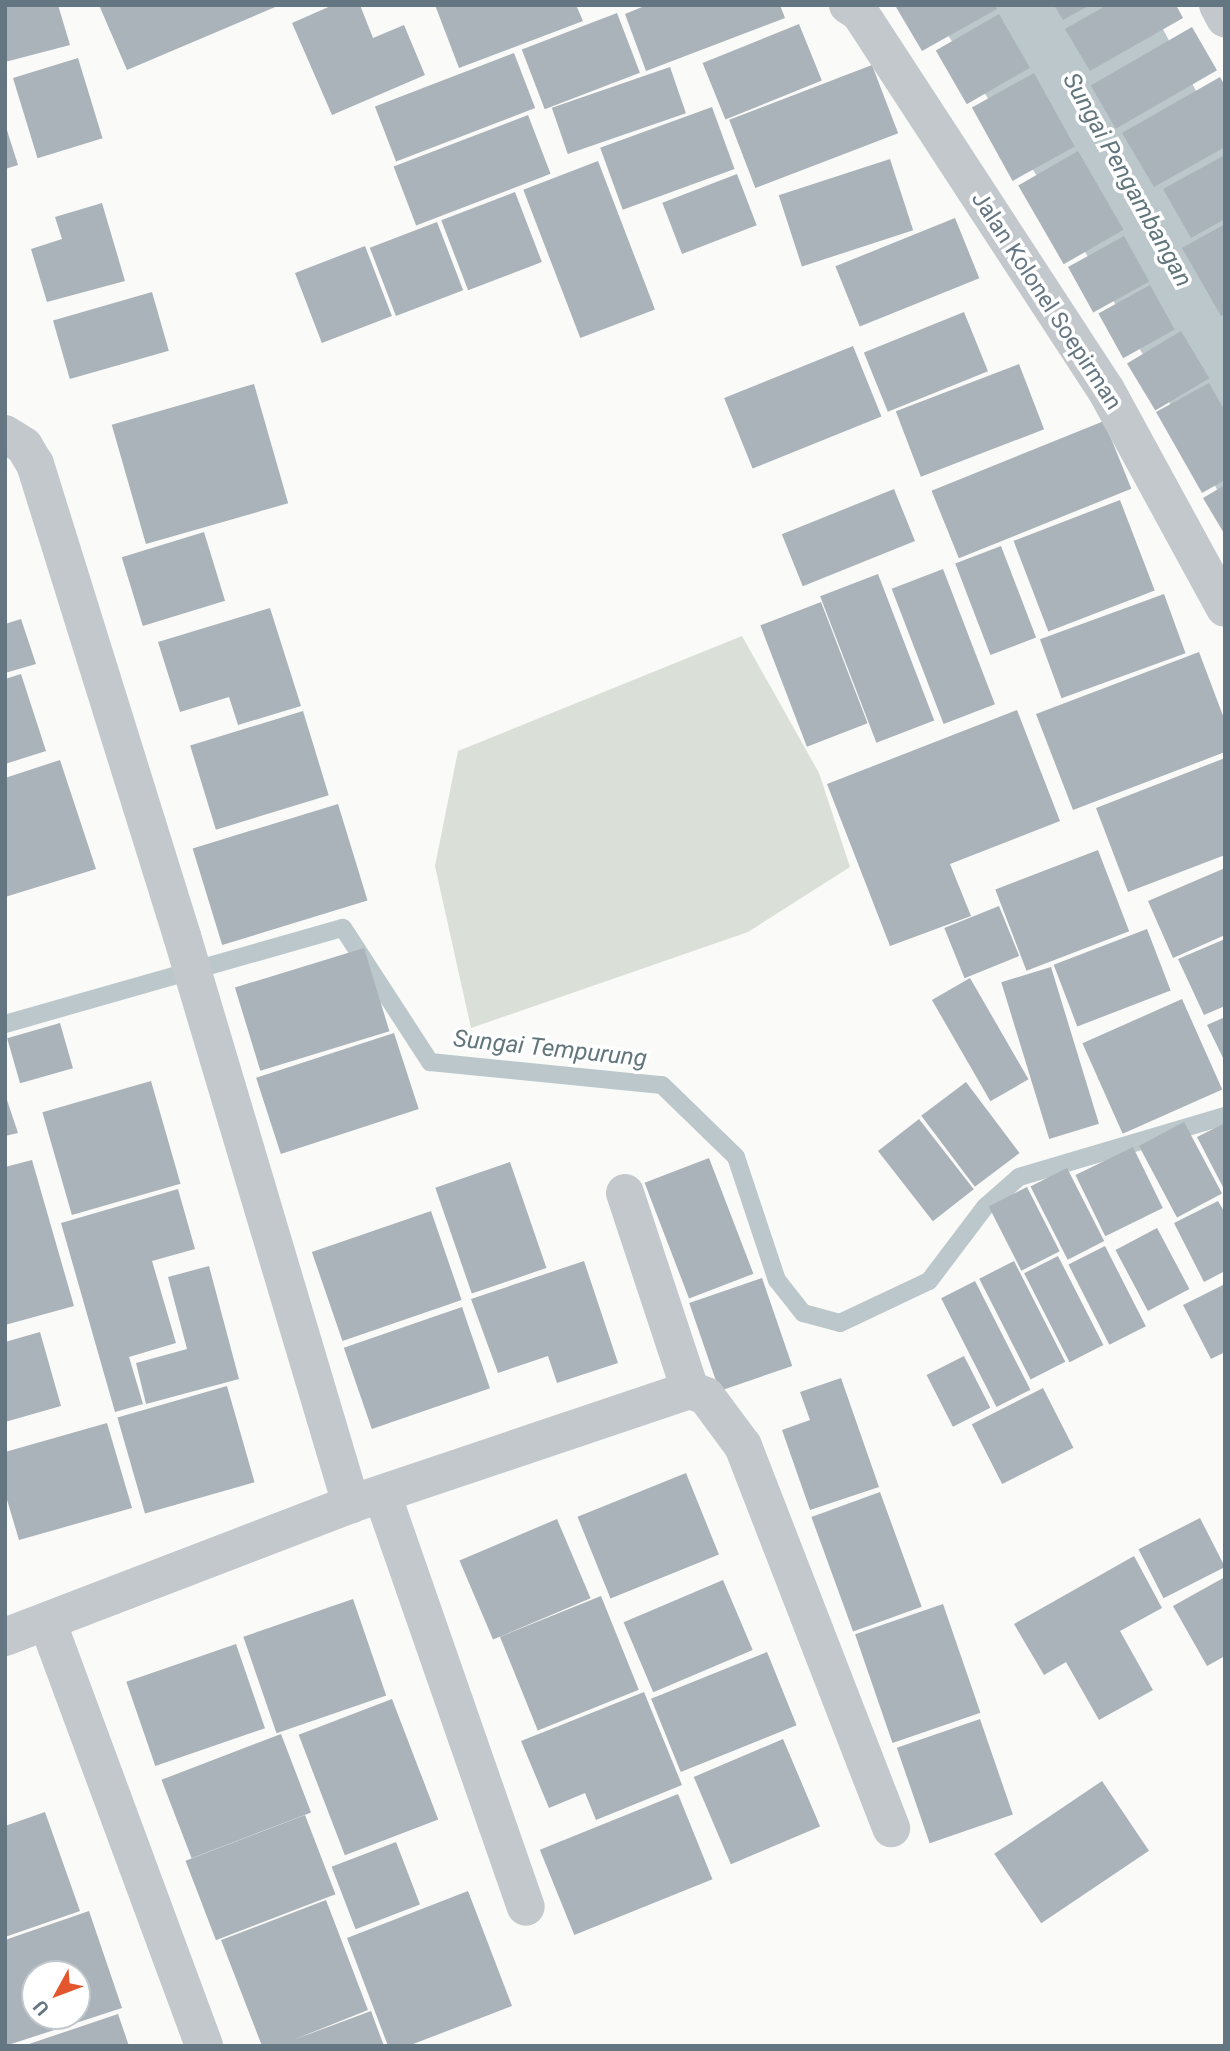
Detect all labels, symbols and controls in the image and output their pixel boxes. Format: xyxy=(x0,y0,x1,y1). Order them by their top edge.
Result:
water label: Sungai Pengambangan xyxy=(1056,68,1198,292)
street label: Jalan Kolonel Soepirman xyxy=(965,187,1127,415)
water label: Sungai Tempurung xyxy=(452,1024,648,1074)
north arrow xyxy=(21,1960,91,2030)
text: U xyxy=(28,1996,54,2020)

